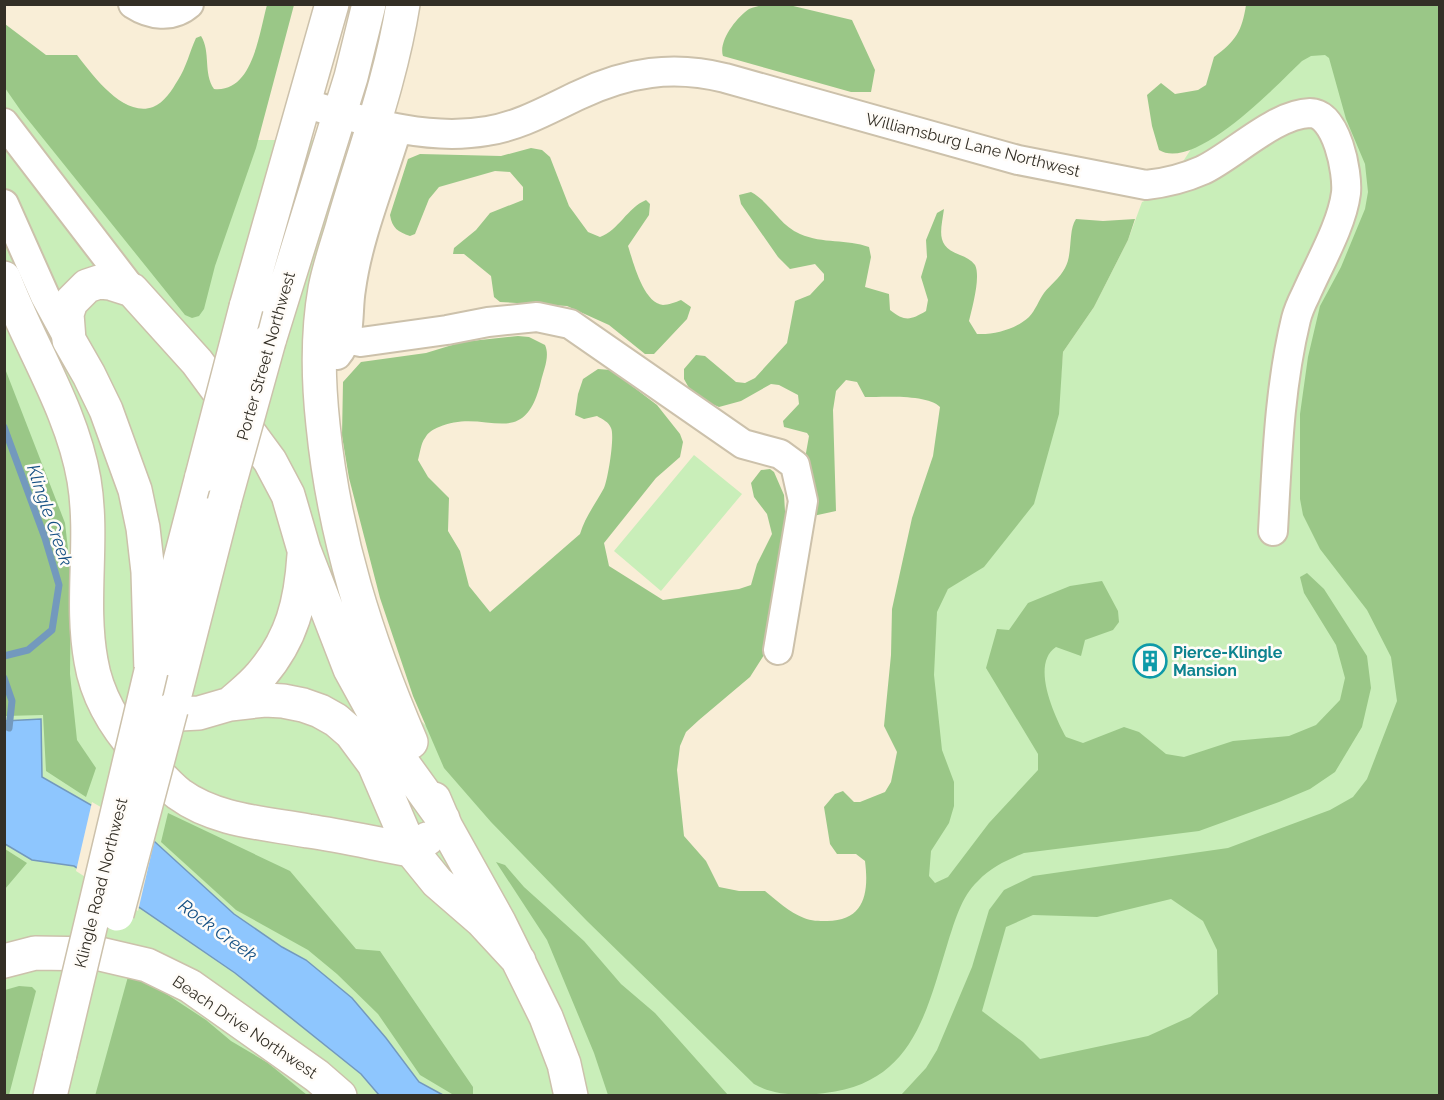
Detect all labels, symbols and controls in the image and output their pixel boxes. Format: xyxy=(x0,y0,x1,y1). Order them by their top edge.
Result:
street label: Williamsburg Lane Northwest xyxy=(864,109,1083,181)
street label: Porter Street Northwest xyxy=(233,269,299,442)
water label: Klingle Creek xyxy=(23,462,77,569)
building icon: Pierce-Klingle Mansion xyxy=(1132,643,1168,679)
place label: Pierce-Klingle Mansion xyxy=(1173,643,1283,680)
street label: Klingle Road Northwest xyxy=(71,795,131,970)
water label: Rock Creek xyxy=(175,895,262,966)
street label: Beach Drive Northwest xyxy=(169,972,321,1083)

